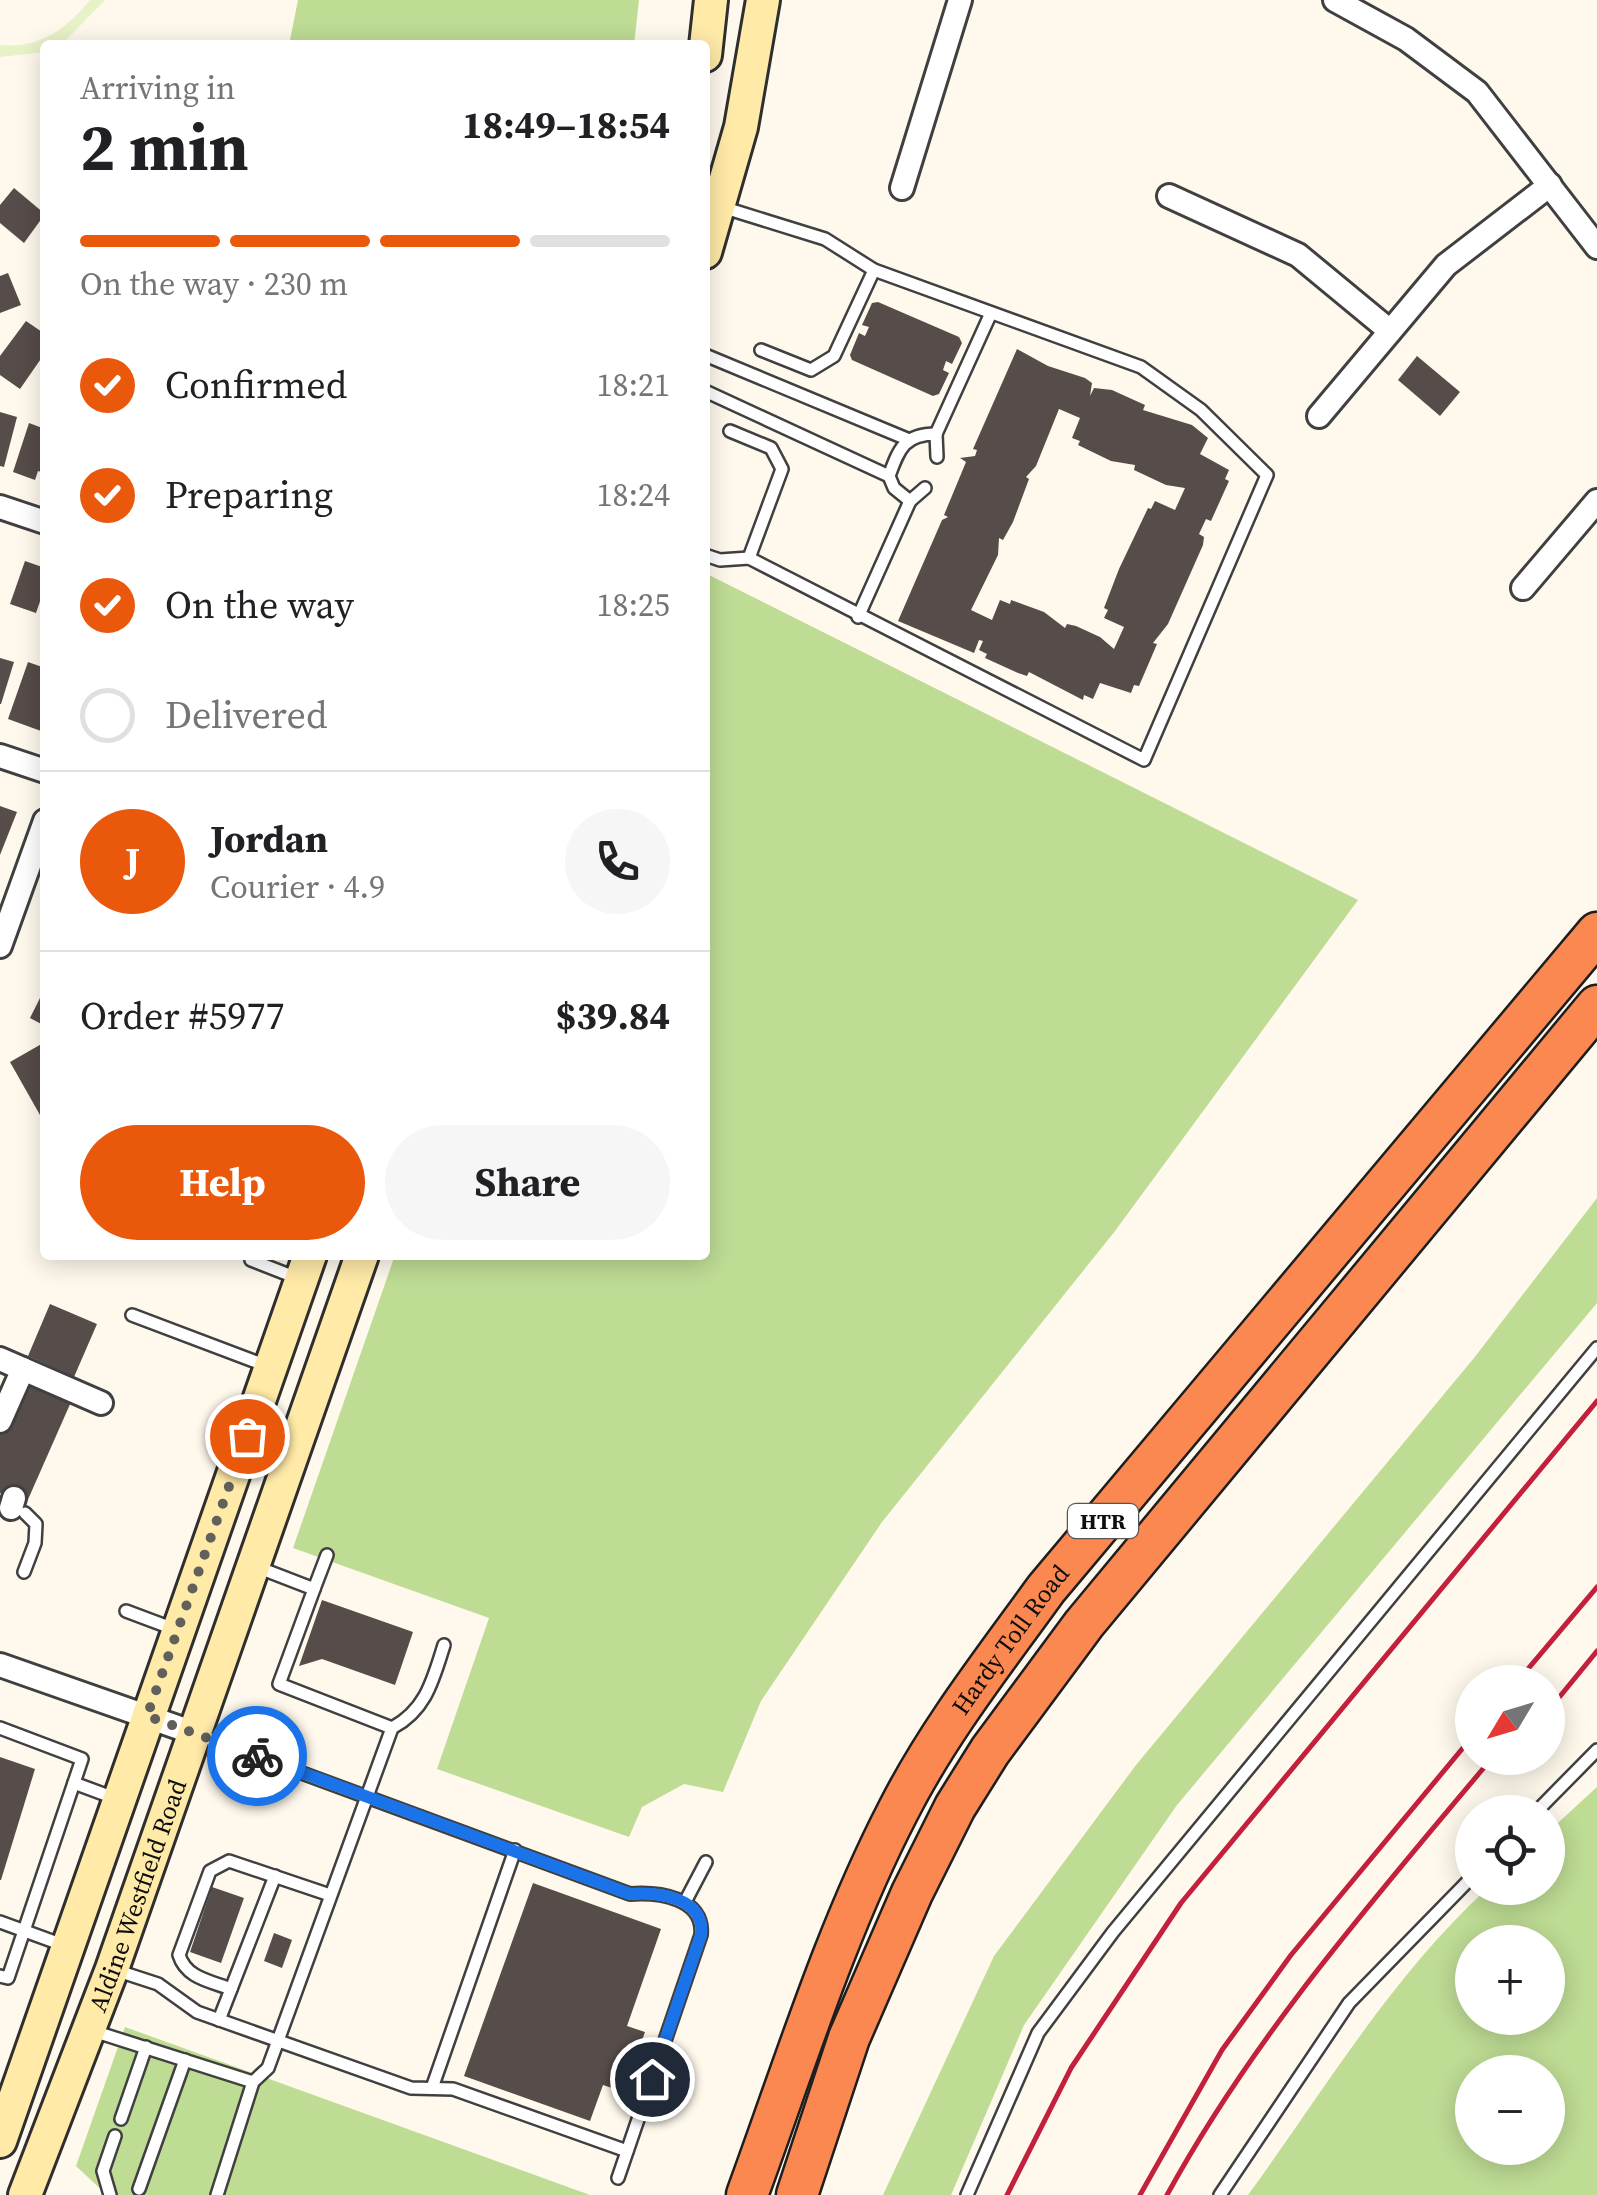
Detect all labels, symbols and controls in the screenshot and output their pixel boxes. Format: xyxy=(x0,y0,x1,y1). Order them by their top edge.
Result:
text: Arriving in xyxy=(80,66,235,110)
text: 18:49–18:54 xyxy=(462,99,670,151)
text: 2 min xyxy=(80,103,249,192)
text: On the way · 230 m xyxy=(80,262,348,306)
icon: check xyxy=(80,358,135,413)
text: Confirmed xyxy=(165,359,347,411)
text: 18:21 xyxy=(596,363,670,407)
icon: check xyxy=(80,468,135,523)
text: Preparing xyxy=(165,469,333,521)
text: 18:24 xyxy=(596,473,670,517)
icon: check xyxy=(80,578,135,633)
text: On the way xyxy=(165,579,354,631)
text: 18:25 xyxy=(596,583,670,627)
text: Delivered xyxy=(165,689,328,741)
button: phone xyxy=(565,809,670,914)
text: Jordan xyxy=(210,813,328,865)
text: J xyxy=(125,835,140,887)
text: Courier · 4.9 xyxy=(210,865,385,909)
text: Order #5977 xyxy=(80,990,284,1042)
text: $39.84 xyxy=(556,990,670,1042)
button: Help xyxy=(80,1125,365,1240)
button: Share xyxy=(385,1125,670,1240)
pin xyxy=(205,1394,290,1479)
icon: bag xyxy=(220,1409,275,1464)
road number: HTR xyxy=(1068,1504,1138,1538)
street label: Hardy Toll Road xyxy=(944,1557,1077,1721)
north arrow xyxy=(1455,1665,1565,1775)
map controls xyxy=(1455,1665,1565,2165)
courier xyxy=(207,1706,307,1806)
icon: bike xyxy=(230,1729,285,1784)
street label: Aldine Westfield Road xyxy=(80,1774,194,2017)
button: locate xyxy=(1455,1795,1565,1905)
button: + xyxy=(1455,1925,1565,2035)
pin xyxy=(610,2037,695,2122)
icon: home xyxy=(625,2052,680,2107)
button: − xyxy=(1455,2055,1565,2165)

